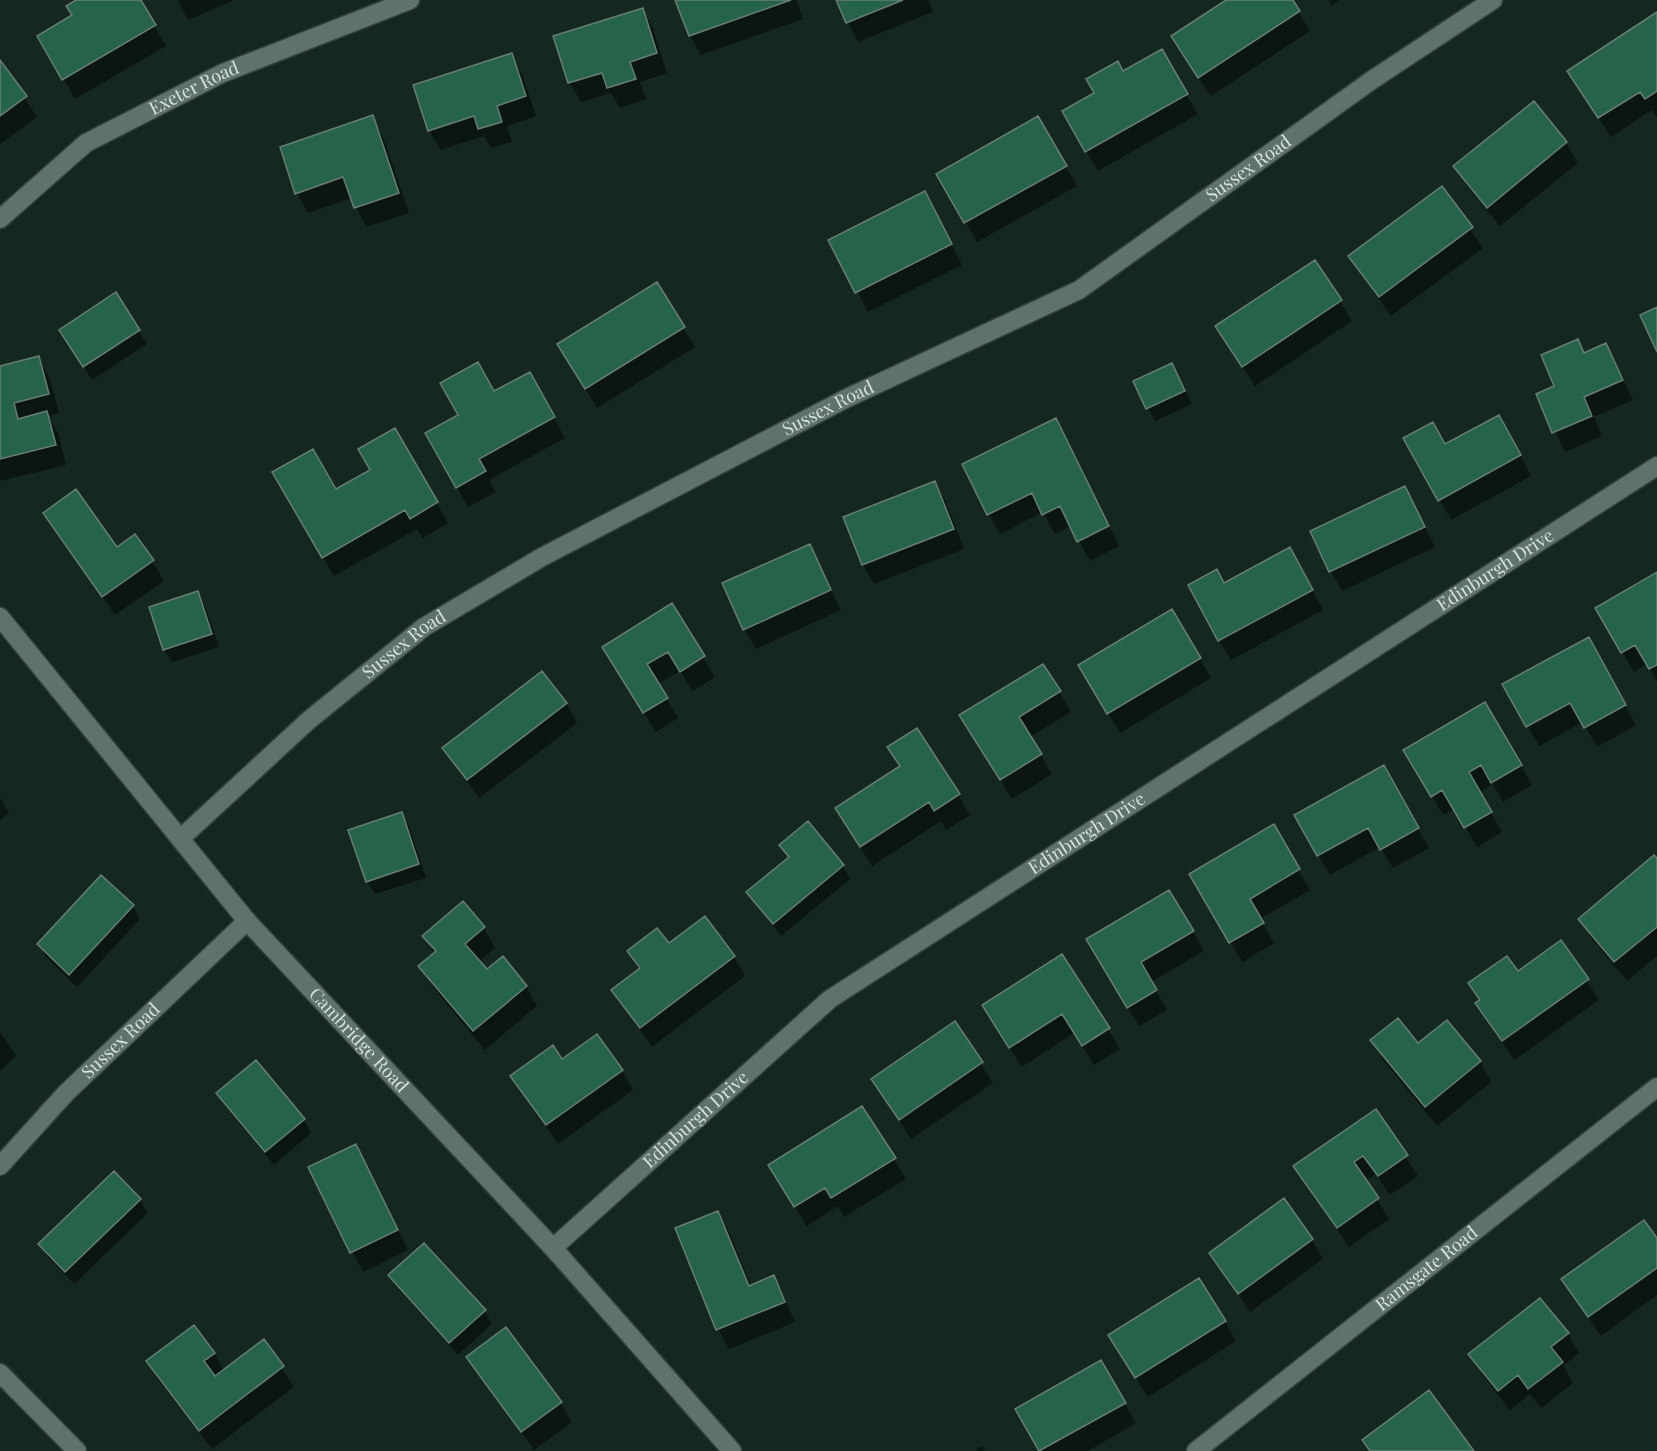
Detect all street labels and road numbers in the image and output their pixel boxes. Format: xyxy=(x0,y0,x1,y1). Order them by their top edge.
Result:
street label: Exeter Road xyxy=(145,55,243,120)
street label: Sussex Road xyxy=(1200,129,1296,207)
street label: Sussex Road xyxy=(778,374,878,441)
street label: Edinburgh Drive xyxy=(1432,523,1558,616)
street label: Sussex Road xyxy=(357,604,450,684)
street label: Edinburgh Drive xyxy=(1023,786,1149,879)
street label: Cambridge Road xyxy=(304,982,415,1097)
street label: Sussex Road xyxy=(76,997,165,1083)
street label: Edinburgh Drive xyxy=(637,1065,753,1173)
street label: Ramsgate Road xyxy=(1370,1220,1483,1316)

